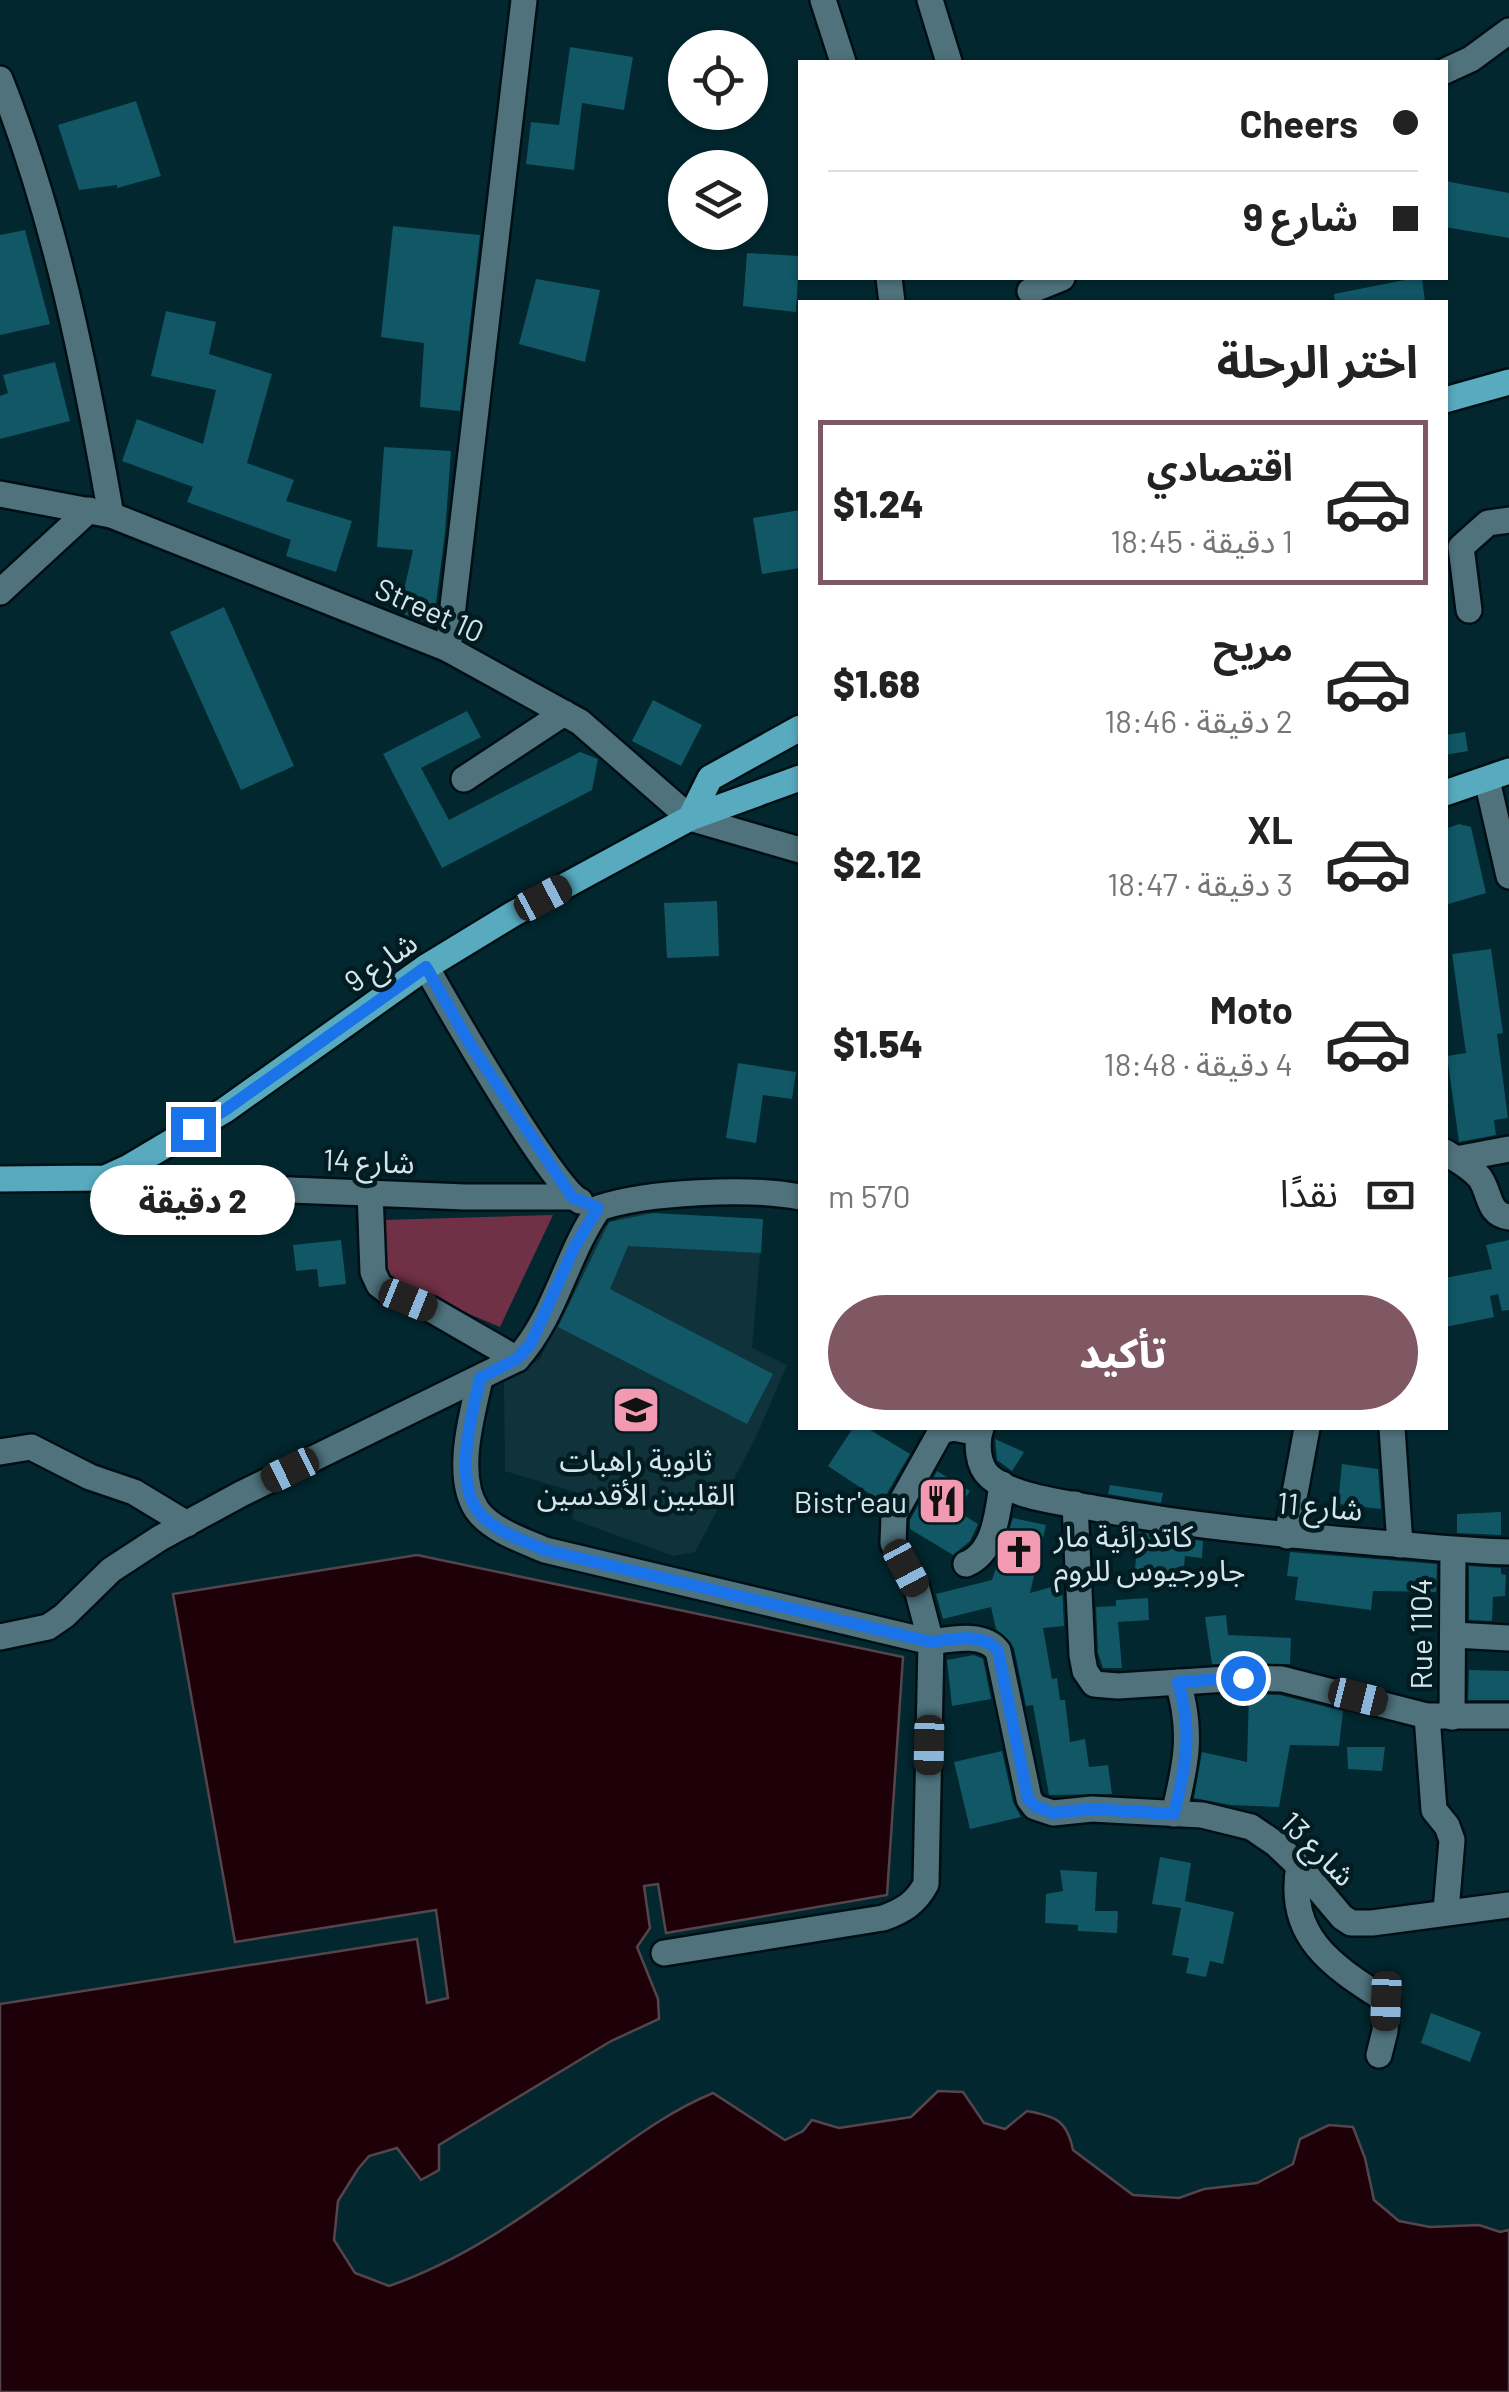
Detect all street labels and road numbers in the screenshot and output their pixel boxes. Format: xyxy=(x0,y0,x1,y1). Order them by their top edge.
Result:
street label: Street 10 xyxy=(370,569,490,649)
street label: شارع 9 xyxy=(337,923,427,1004)
street label: شارع 14 xyxy=(322,1140,415,1186)
street label: شارع 11 xyxy=(1275,1483,1364,1533)
street label: Rue 1104 xyxy=(1402,1579,1438,1690)
street label: شارع 13 xyxy=(1270,1803,1364,1897)

